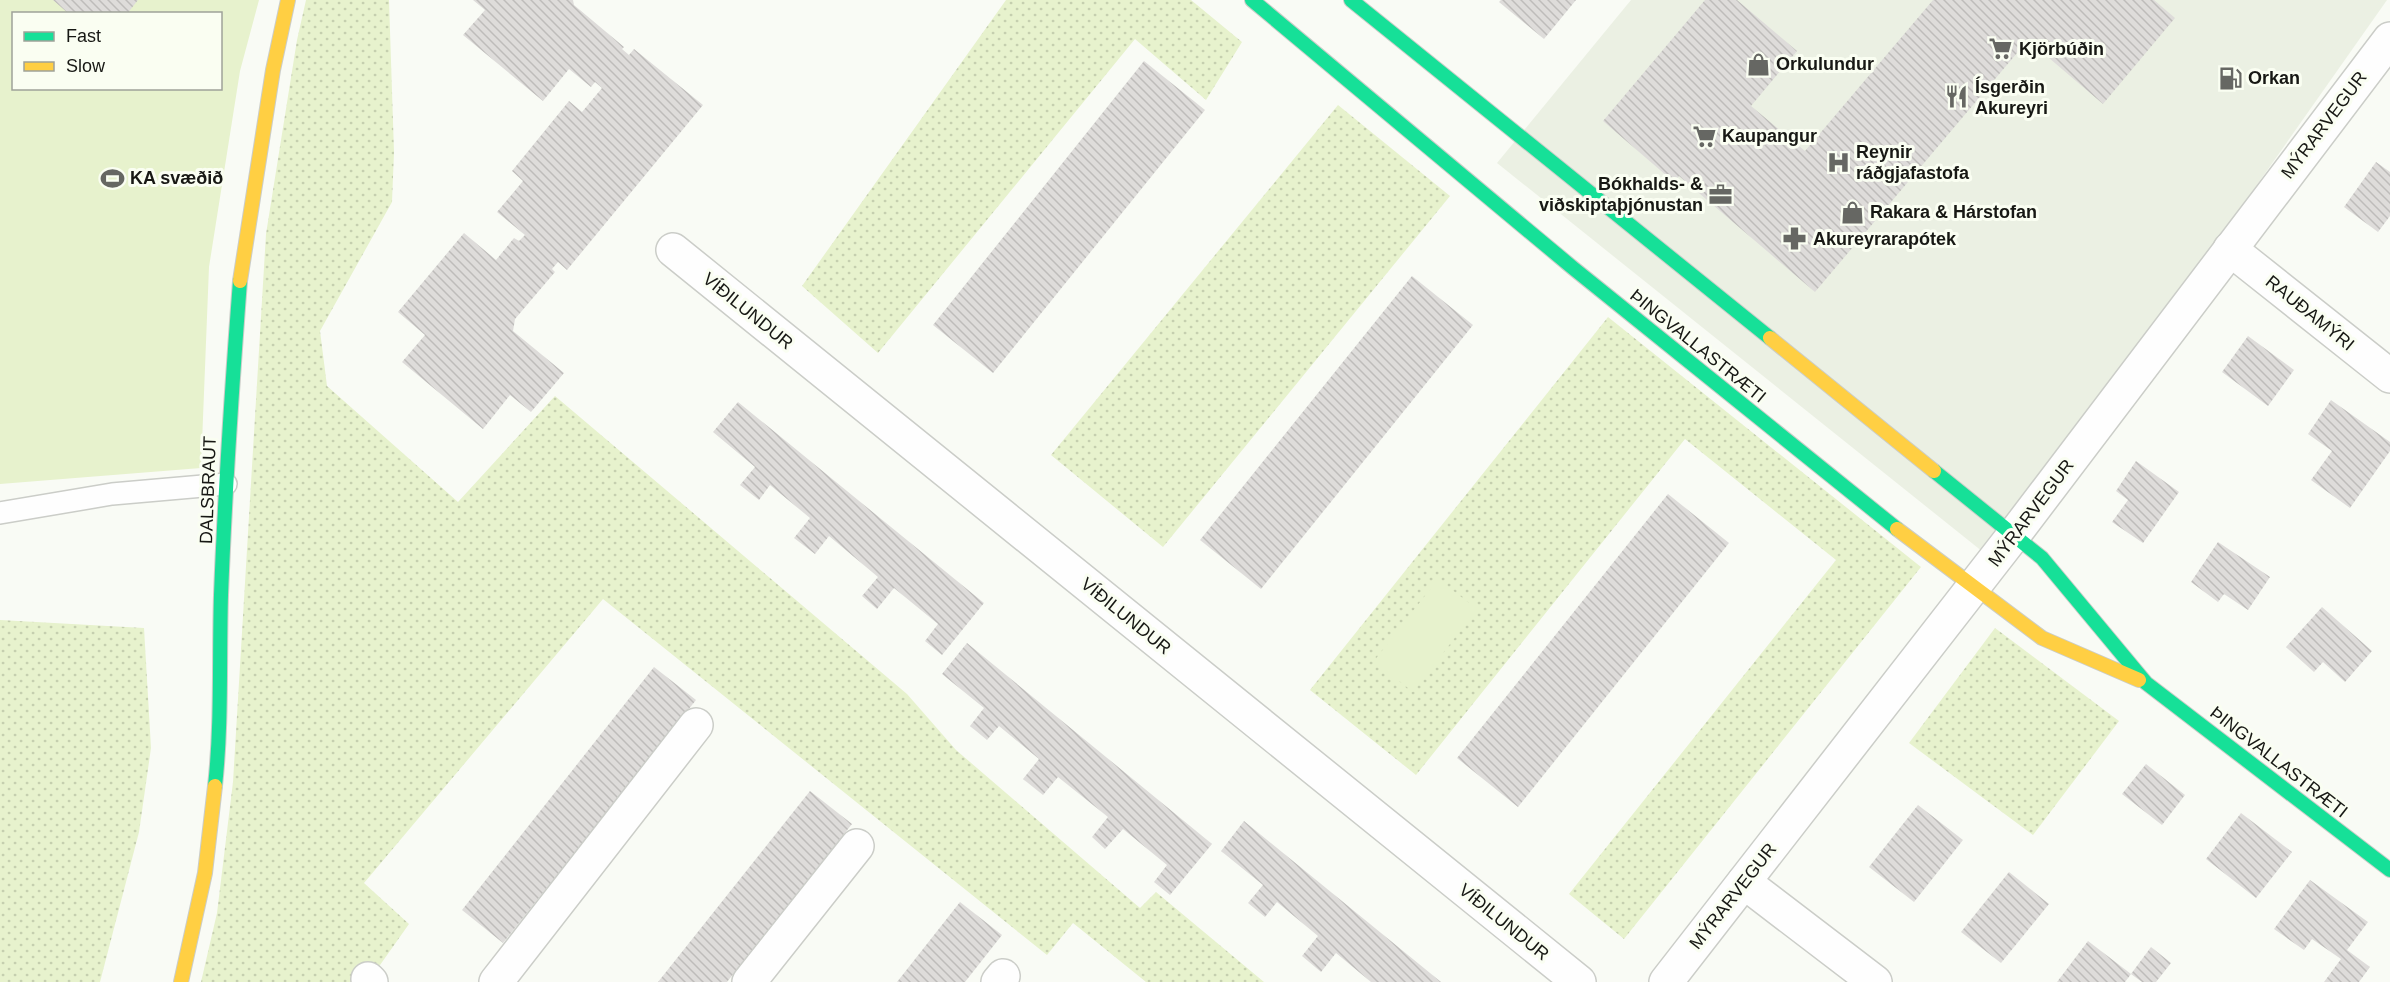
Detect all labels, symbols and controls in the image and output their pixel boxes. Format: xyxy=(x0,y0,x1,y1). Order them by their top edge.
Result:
legend xyxy=(12,12,222,90)
text: Fast xyxy=(66,26,101,46)
supermarket icon: Kjörbúðin xyxy=(1988,36,2014,62)
place label: Kjörbúðin xyxy=(2019,39,2104,59)
shop icon: Orkulundur xyxy=(1745,51,1771,77)
place label: Orkulundur xyxy=(1776,54,1874,74)
text: Slow xyxy=(66,56,106,76)
fuel station icon: Orkan xyxy=(2217,65,2243,91)
place label: Orkan xyxy=(2248,68,2300,88)
street label: MÝRARVEGUR xyxy=(2277,68,2371,182)
place label: Ísgerðin Akureyri xyxy=(1975,76,2048,118)
restaurant icon: Ísgerðin Akureyri xyxy=(1944,84,1970,110)
supermarket icon: Kaupangur xyxy=(1691,123,1717,149)
place label: Kaupangur xyxy=(1722,126,1817,146)
place label: Reynir ráðgjafastofa xyxy=(1856,142,1970,183)
hospital icon: Reynir ráðgjafastofa xyxy=(1825,149,1851,175)
sports icon: KA svæðið xyxy=(99,165,125,191)
place label: KA svæðið xyxy=(130,168,223,188)
place label: Bókhalds- & viðskiptaþjónustan xyxy=(1539,174,1703,215)
office icon: Bókhalds- & viðskiptaþjónustan xyxy=(1708,181,1734,207)
shop icon: Rakara & Hárstofan xyxy=(1839,199,1865,225)
place label: Rakara & Hárstofan xyxy=(1870,202,2037,222)
pharmacy icon: Akureyrarapótek xyxy=(1782,226,1808,252)
place label: Akureyrarapótek xyxy=(1813,229,1957,249)
street label: VÍÐILUNDUR xyxy=(699,269,797,353)
street label: RAUÐAMÝRI xyxy=(2262,271,2358,355)
street label: ÞINGVALLASTRÆTI xyxy=(1626,285,1770,407)
street label: DALSBRAUT xyxy=(196,436,220,544)
street label: MÝRARVEGUR xyxy=(1984,456,2078,570)
street label: VÍÐILUNDUR xyxy=(1077,574,1175,658)
street label: ÞINGVALLASTRÆTI xyxy=(2206,702,2352,822)
street label: MÝRARVEGUR xyxy=(1686,839,1780,953)
street label: VÍÐILUNDUR xyxy=(1455,880,1553,964)

